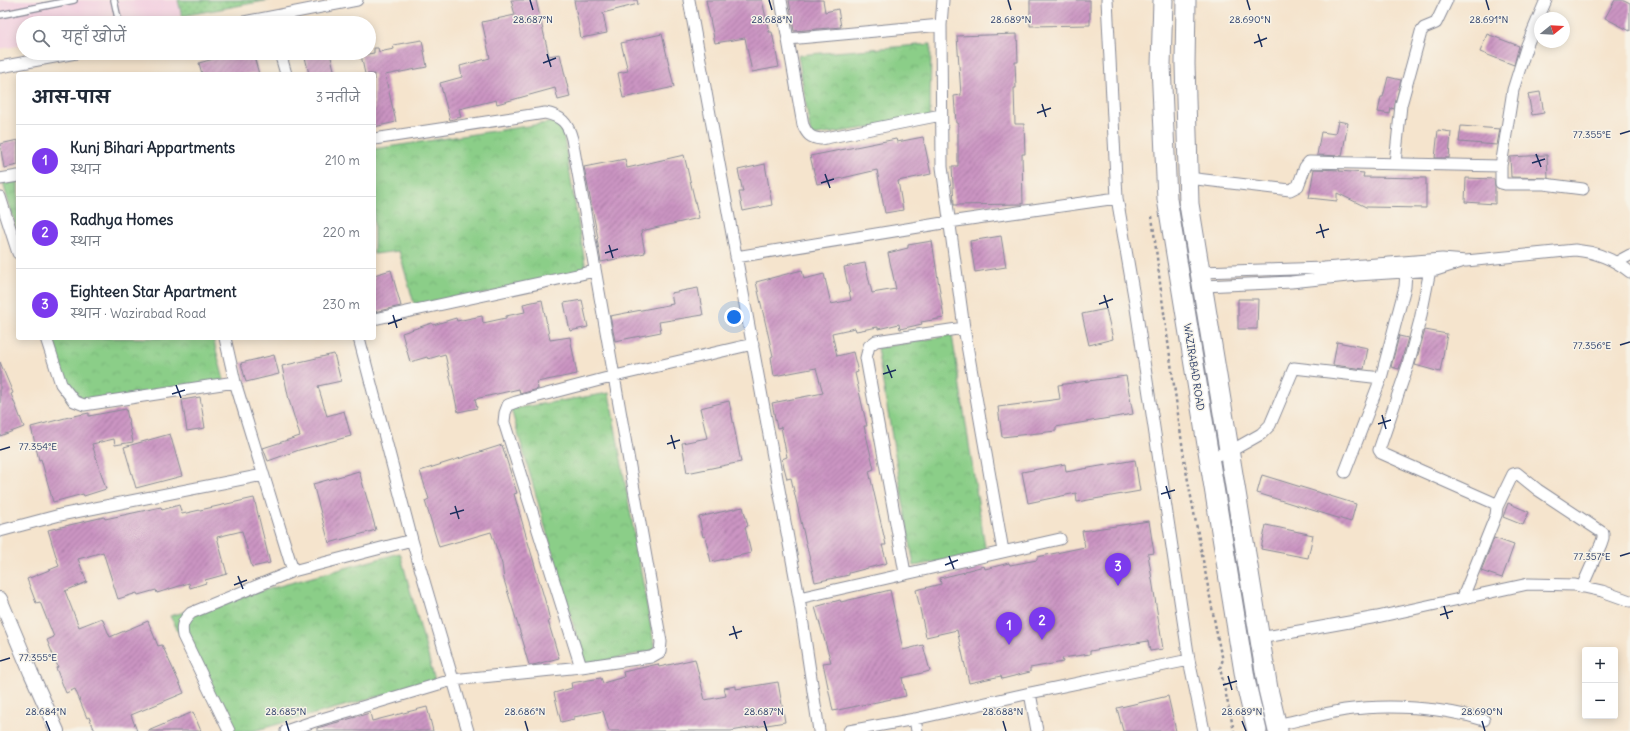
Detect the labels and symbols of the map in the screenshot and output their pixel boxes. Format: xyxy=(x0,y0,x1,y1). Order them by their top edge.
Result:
north arrow xyxy=(1534,12,1570,48)
text: 28.687°N xyxy=(513,13,553,26)
text: 28.688°N xyxy=(752,13,792,26)
text: 28.689°N xyxy=(991,13,1031,26)
text: 28.690°N xyxy=(1229,13,1271,26)
text: 28.691°N xyxy=(1469,13,1509,26)
text: 77.355°E xyxy=(1573,128,1611,141)
your location xyxy=(724,307,744,327)
street label: WAZIRABAD ROAD xyxy=(1181,322,1207,412)
text: 77.356°E xyxy=(1573,339,1611,352)
text: 77.354°E xyxy=(19,440,57,453)
text: 77.357°E xyxy=(1573,550,1611,563)
pin: 3 xyxy=(1105,553,1131,586)
pin: 2 xyxy=(1029,607,1055,640)
pin: 1 xyxy=(996,612,1022,645)
text: 77.355°E xyxy=(19,651,57,664)
text: 28.684°N xyxy=(26,705,66,718)
text: 28.685°N xyxy=(266,705,306,718)
text: 28.686°N xyxy=(505,705,545,718)
text: 28.687°N xyxy=(744,705,784,718)
text: 28.688°N xyxy=(983,705,1023,718)
text: 28.689°N xyxy=(1222,705,1262,718)
text: 28.690°N xyxy=(1461,705,1503,718)

